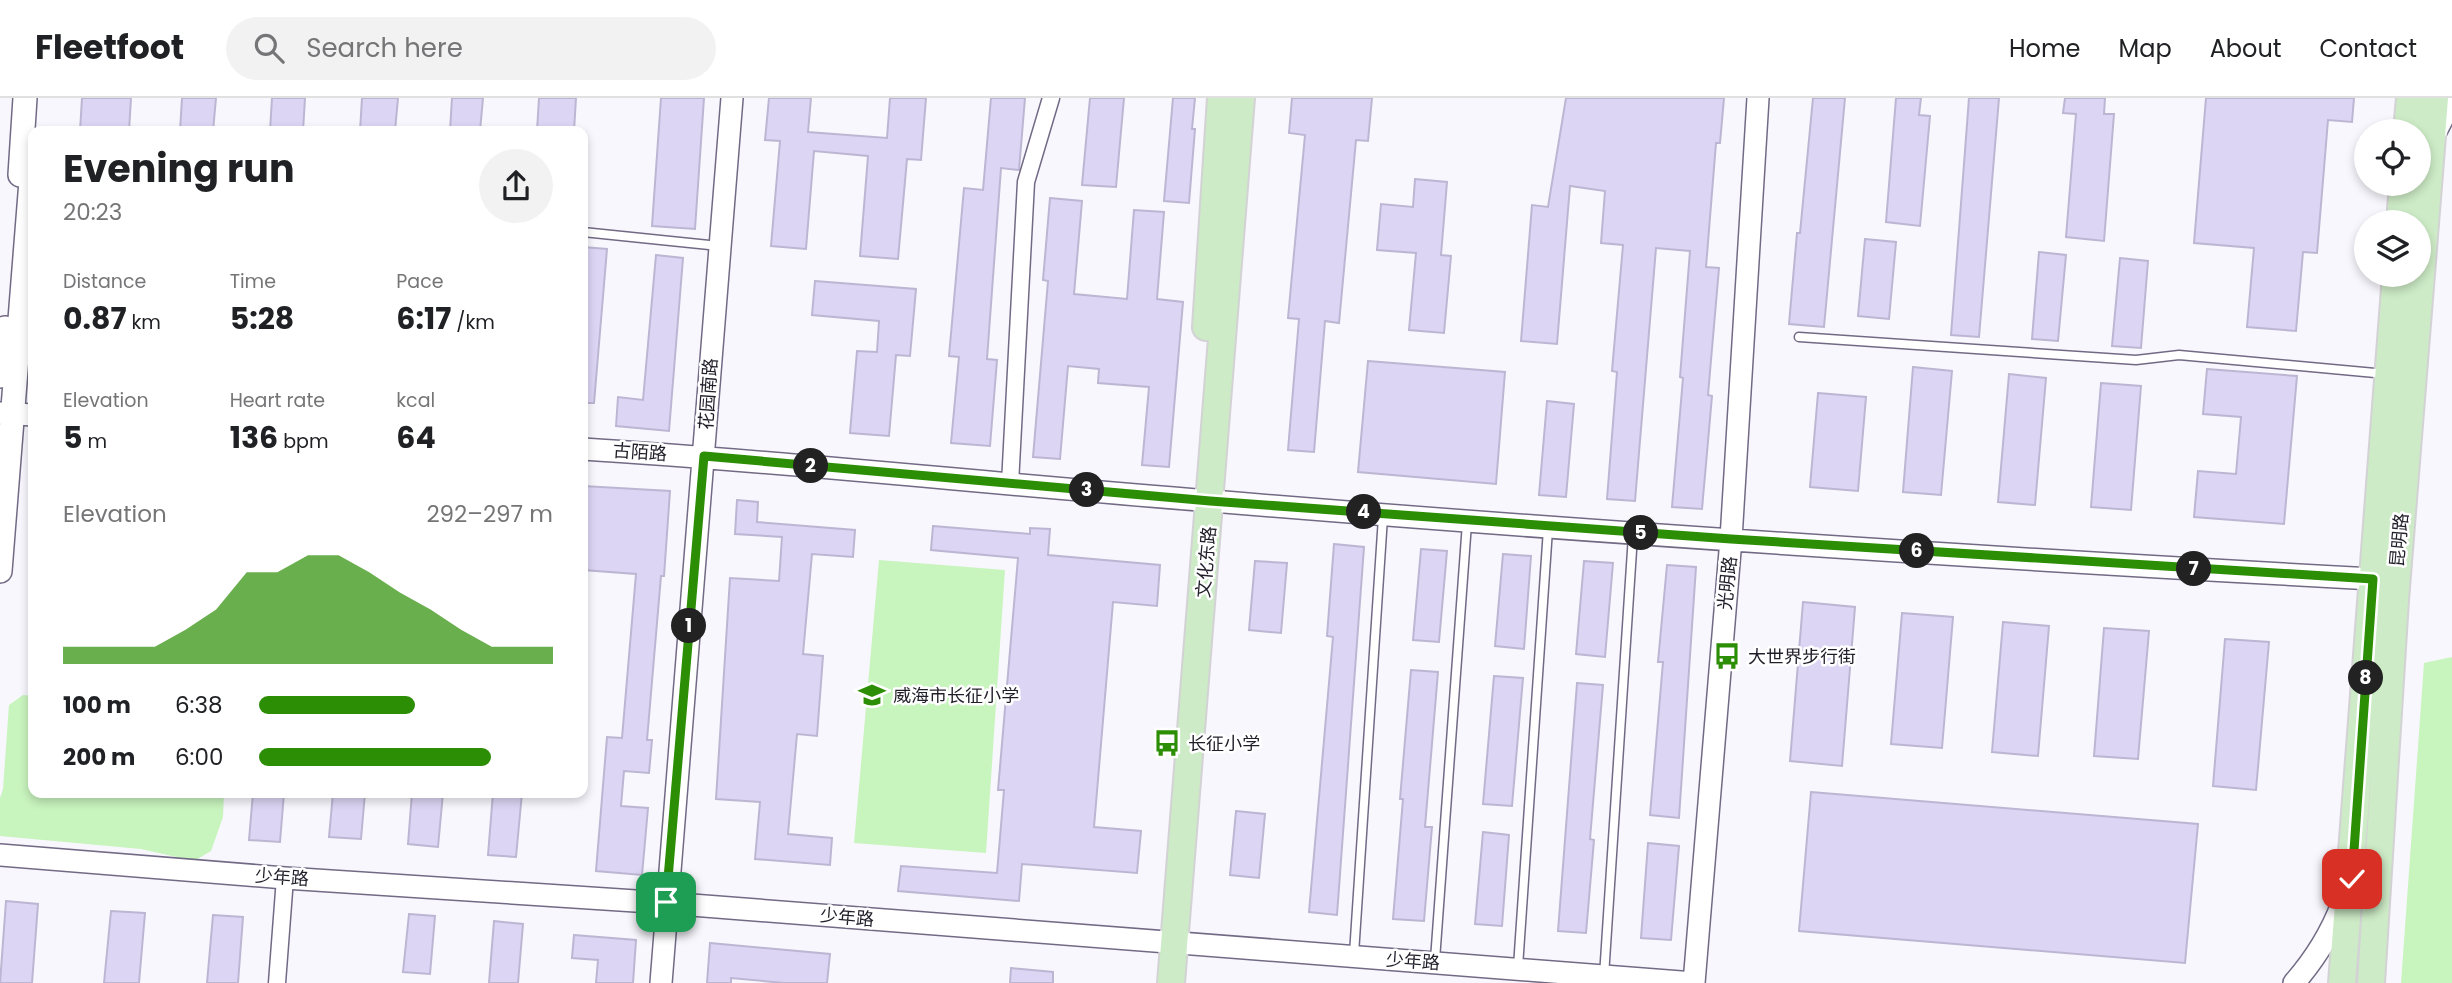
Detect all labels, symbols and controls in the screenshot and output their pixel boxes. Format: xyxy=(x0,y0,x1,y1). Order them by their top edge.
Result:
search box xyxy=(226,17,716,80)
text: Fleetfoot xyxy=(35,24,184,71)
icon: search xyxy=(250,29,288,67)
text: Search here xyxy=(306,30,463,66)
text: Home xyxy=(2009,32,2081,65)
text: Map xyxy=(2119,32,2172,65)
text: About xyxy=(2210,32,2281,65)
text: Contact xyxy=(2319,32,2417,65)
map controls xyxy=(2354,119,2431,287)
button: locate xyxy=(2354,119,2431,196)
text: Evening run xyxy=(63,142,295,195)
button: share xyxy=(479,149,553,223)
text: 20:23 xyxy=(63,196,122,228)
button: layers xyxy=(2354,210,2431,287)
text: Distance xyxy=(63,268,146,295)
text: Time xyxy=(230,268,276,295)
text: Pace xyxy=(396,268,444,295)
text: 0.87 xyxy=(63,297,127,340)
text: 5:28 xyxy=(230,297,294,340)
text: 6:17 xyxy=(396,297,451,340)
text: km xyxy=(127,309,161,336)
text: /km xyxy=(451,309,495,336)
street label: 花园南路 xyxy=(693,357,723,431)
text: Elevation xyxy=(63,387,149,414)
text: Heart rate xyxy=(230,387,325,414)
text: kcal xyxy=(396,387,435,414)
text: 5 xyxy=(63,416,83,459)
text: 136 xyxy=(230,416,278,459)
text: 64 xyxy=(396,416,436,459)
text: m xyxy=(83,428,107,455)
text: bpm xyxy=(278,428,329,455)
street label: 古陌路 xyxy=(612,438,668,466)
pin: 2 xyxy=(794,448,828,484)
text: 2 xyxy=(805,452,816,479)
pin: 3 xyxy=(1070,472,1104,508)
text: 3 xyxy=(1081,476,1092,503)
pin: 4 xyxy=(1346,494,1382,530)
text: Elevation xyxy=(63,498,167,530)
text: 292–297 m xyxy=(426,498,553,530)
text: 4 xyxy=(1357,498,1370,525)
street label: 昆明路 xyxy=(2384,512,2414,568)
pin: 5 xyxy=(1624,516,1658,550)
text: 5 xyxy=(1634,519,1647,546)
street label: 文化东路 xyxy=(1190,525,1222,599)
pin: 6 xyxy=(1899,533,1934,568)
text: 6 xyxy=(1910,537,1923,564)
pin: 7 xyxy=(2176,552,2212,587)
street label: 光明路 xyxy=(1712,555,1742,611)
text: 7 xyxy=(2188,555,2199,582)
pin: 1 xyxy=(672,608,706,644)
text: 1 xyxy=(685,612,692,639)
bus stop icon: 大世界步行街 xyxy=(1712,641,1742,671)
place label: 大世界步行街 xyxy=(1748,644,1856,669)
pin: 8 xyxy=(2348,660,2384,696)
text: 8 xyxy=(2359,664,2372,691)
school or university icon: 威海市长征小学 xyxy=(857,680,887,710)
place label: 威海市长征小学 xyxy=(893,683,1019,708)
text: 100 m xyxy=(63,689,131,721)
text: 6:38 xyxy=(175,689,223,721)
bus stop icon: 长征小学 xyxy=(1152,728,1182,758)
place label: 长征小学 xyxy=(1188,731,1260,756)
text: 200 m xyxy=(63,741,135,773)
text: 6:00 xyxy=(175,741,223,773)
pin xyxy=(2322,849,2382,909)
icon: check xyxy=(2333,860,2371,898)
street label: 少年路 xyxy=(254,863,310,891)
pin xyxy=(636,872,696,932)
icon: arrive xyxy=(647,883,685,921)
street label: 少年路 xyxy=(819,902,875,932)
street label: 少年路 xyxy=(1385,947,1441,975)

